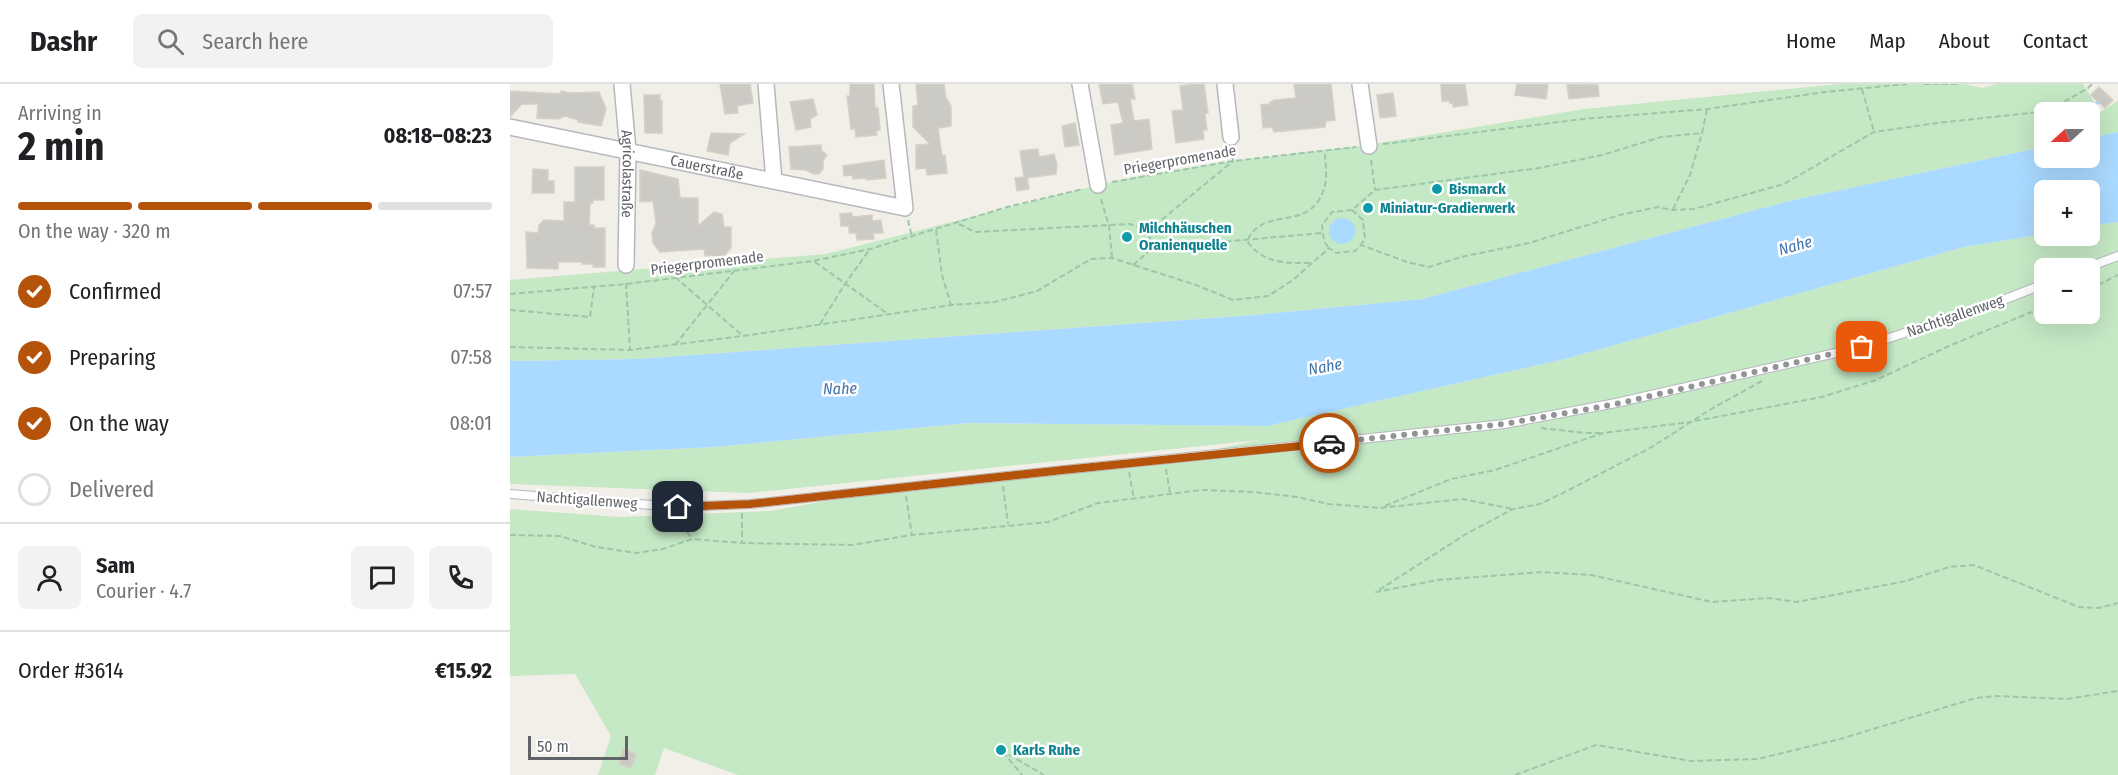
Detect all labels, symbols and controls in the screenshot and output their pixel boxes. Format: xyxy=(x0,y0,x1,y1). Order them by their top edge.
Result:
search box xyxy=(133,14,553,68)
text: Dashr xyxy=(30,25,97,58)
icon: search xyxy=(154,25,187,58)
text: Search here xyxy=(202,28,308,55)
text: Home xyxy=(1786,28,1836,54)
text: Map xyxy=(1869,28,1906,54)
text: About xyxy=(1939,28,1990,54)
text: Contact xyxy=(2023,28,2088,54)
text: Arriving in xyxy=(18,101,102,125)
north arrow xyxy=(2034,102,2100,168)
map controls xyxy=(2034,102,2100,324)
text: 08:18–08:23 xyxy=(383,122,492,149)
text: 2 min xyxy=(18,124,104,170)
street label: Agricolastraße xyxy=(617,129,637,218)
street label: Priegerpromenade xyxy=(1122,141,1238,179)
street label: Cauerstraße xyxy=(669,151,745,184)
place label: Bismarck xyxy=(1449,180,1506,198)
button: + xyxy=(2034,180,2100,246)
marker: Bismarck xyxy=(1430,182,1444,196)
place label: Miniatur-Gradierwerk xyxy=(1380,199,1516,217)
marker: Miniatur-Gradierwerk xyxy=(1361,201,1375,215)
text: On the way · 320 m xyxy=(18,219,171,243)
place label: Milchhäuschen Oranienquelle xyxy=(1139,219,1232,254)
marker: Milchhäuschen Oranienquelle xyxy=(1120,230,1134,244)
water label: Nahe xyxy=(1776,232,1814,259)
street label: Priegerpromenade xyxy=(649,247,765,279)
button: − xyxy=(2034,258,2100,324)
icon: check xyxy=(18,275,51,308)
text: Confirmed xyxy=(69,278,162,305)
text: 07:57 xyxy=(453,279,492,303)
street label: Nachtigallenweg xyxy=(1904,291,2006,341)
pin xyxy=(1836,321,1887,372)
icon: bag xyxy=(1845,330,1878,363)
icon: check xyxy=(18,341,51,374)
text: Preparing xyxy=(69,344,155,371)
text: 07:58 xyxy=(450,345,492,369)
water label: Nahe xyxy=(1307,354,1344,379)
water label: Nahe xyxy=(823,379,858,398)
icon: check xyxy=(18,407,51,440)
text: On the way xyxy=(69,410,169,437)
text: 08:01 xyxy=(450,411,492,435)
courier xyxy=(1299,413,1359,473)
icon: car xyxy=(1313,427,1346,460)
text: Delivered xyxy=(69,476,154,503)
pin xyxy=(652,481,703,532)
street label: Nachtigallenweg xyxy=(536,488,638,512)
icon: home xyxy=(661,490,694,523)
button: person xyxy=(18,546,81,609)
button: chat xyxy=(351,546,414,609)
button: phone xyxy=(429,546,492,609)
text: Sam xyxy=(96,552,135,579)
text: Courier · 4.7 xyxy=(96,579,191,603)
text: Order #3614 xyxy=(18,657,124,684)
text: €15.92 xyxy=(435,657,492,684)
scale bar xyxy=(528,733,628,760)
text: 50 m xyxy=(537,737,569,756)
place label: Karls Ruhe xyxy=(1013,741,1080,759)
marker: Karls Ruhe xyxy=(994,743,1008,757)

